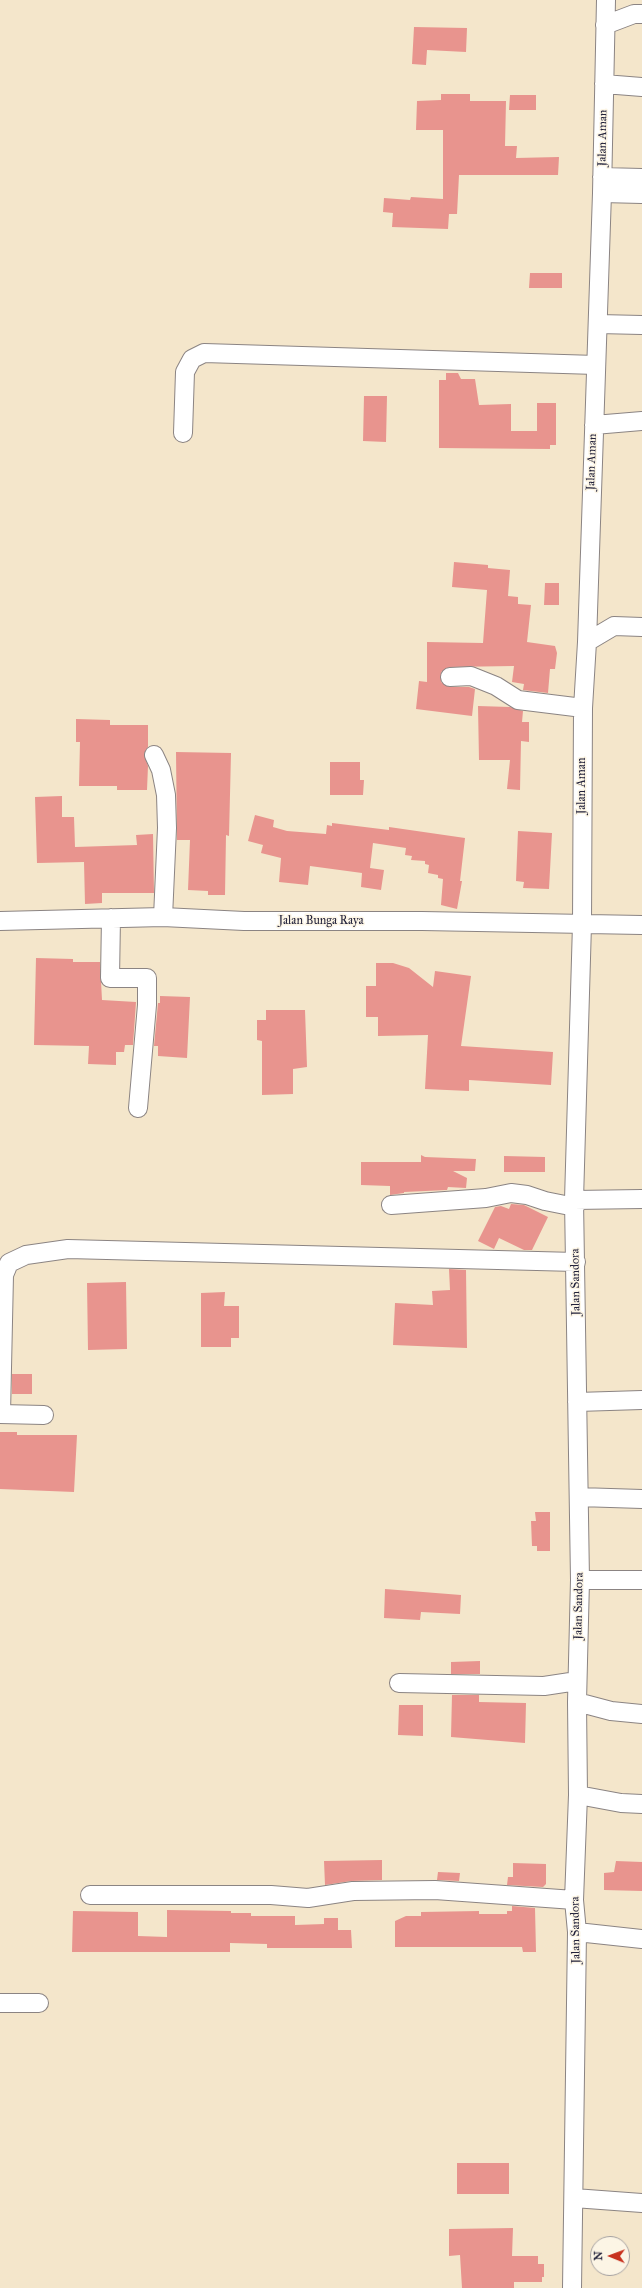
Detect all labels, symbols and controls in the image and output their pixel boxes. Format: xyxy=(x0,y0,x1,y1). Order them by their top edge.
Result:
street label: Jalan Aman xyxy=(595,110,611,166)
street label: Jalan Aman xyxy=(584,433,600,491)
street label: Jalan Aman xyxy=(575,758,589,814)
street label: Jalan Bunga Raya xyxy=(278,914,364,928)
street label: Jalan Sandora xyxy=(568,1248,584,1316)
street label: Jalan Sandora xyxy=(571,1572,587,1640)
street label: Jalan Sandora xyxy=(568,1896,584,1964)
north arrow xyxy=(590,2236,630,2276)
text: N xyxy=(592,2251,605,2261)

